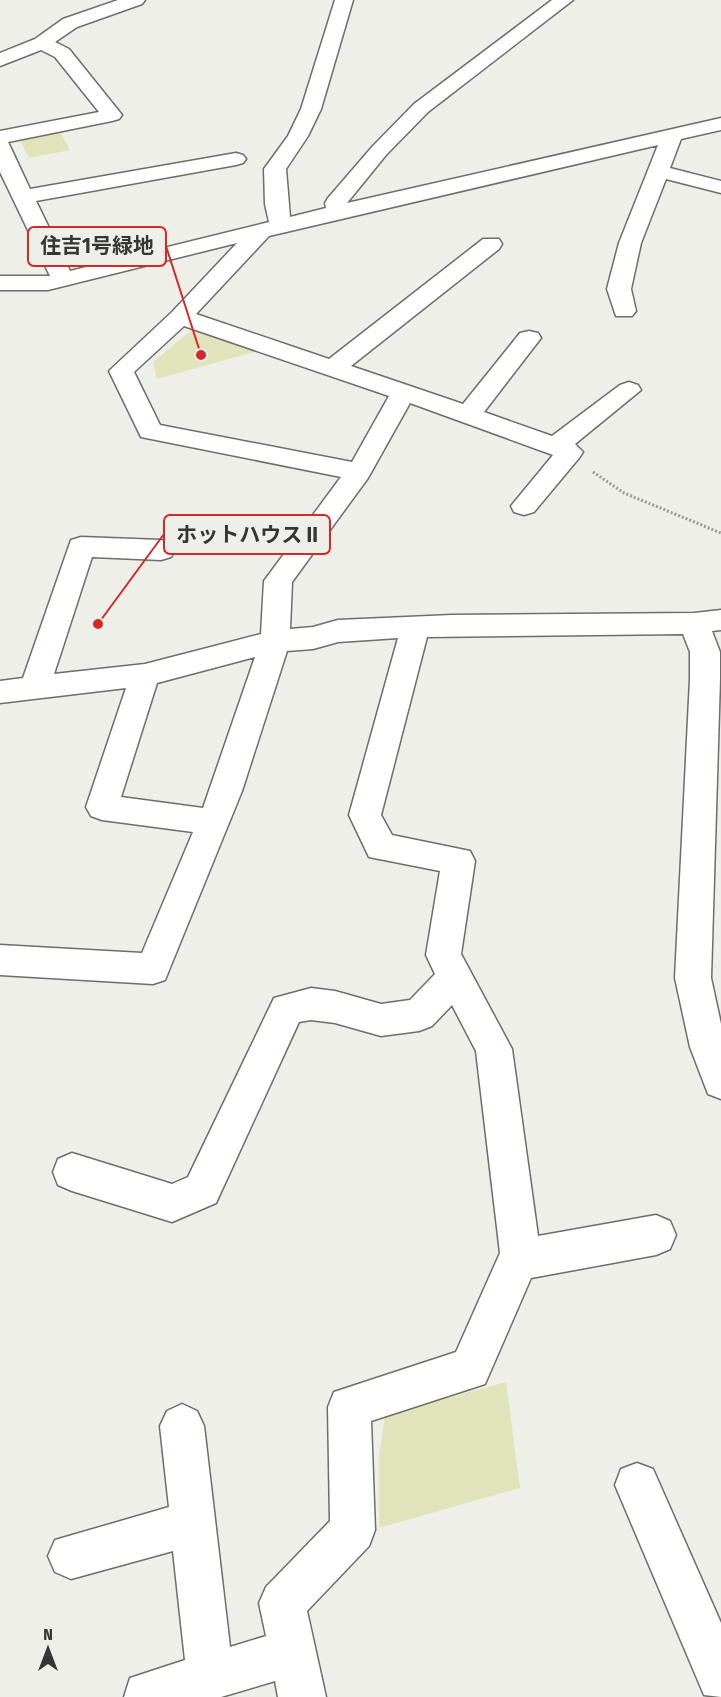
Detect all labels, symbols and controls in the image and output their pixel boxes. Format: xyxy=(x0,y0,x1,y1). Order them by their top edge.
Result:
callout: 住吉1号緑地 xyxy=(28,227,166,266)
text: 住吉1号緑地 xyxy=(40,233,154,259)
callout: ホットハウス II xyxy=(164,515,330,554)
text: ホットハウス II xyxy=(176,522,318,548)
north arrow xyxy=(18,1619,78,1679)
text: N xyxy=(43,1625,53,1644)

